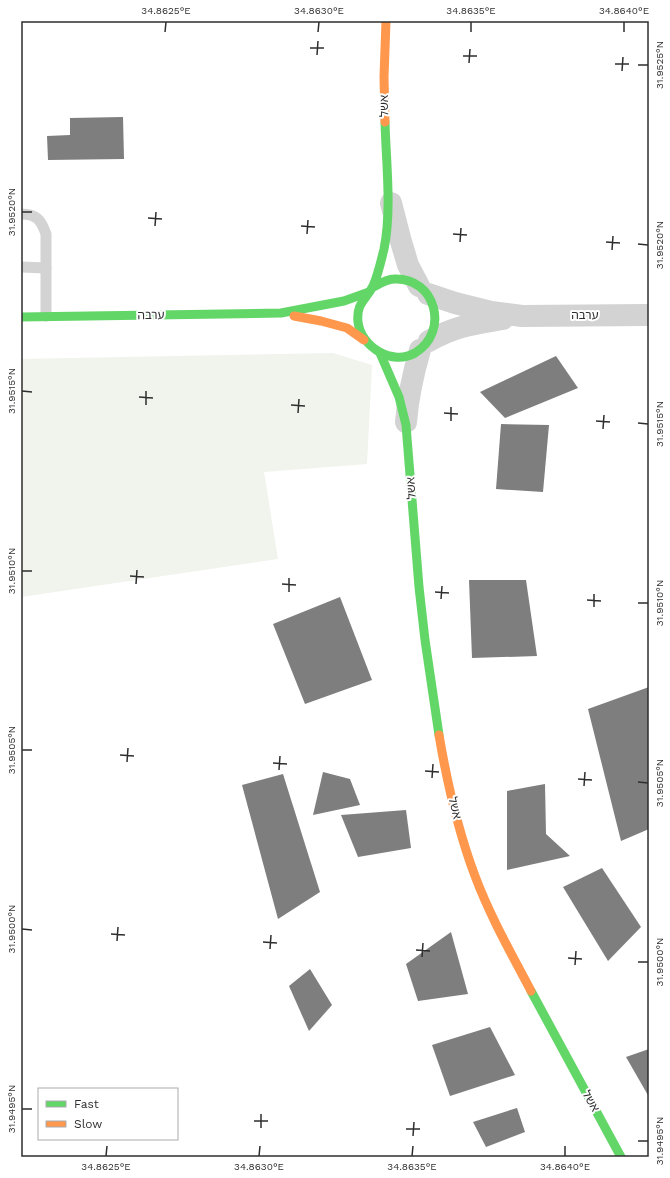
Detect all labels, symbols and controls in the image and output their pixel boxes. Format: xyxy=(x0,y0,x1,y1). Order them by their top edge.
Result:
text: 34.8625°E xyxy=(141,5,191,16)
text: 34.8630°E xyxy=(294,5,344,16)
text: 34.8635°E xyxy=(446,5,496,16)
text: 34.8640°E xyxy=(599,5,649,16)
text: 31.9525°N xyxy=(654,41,665,89)
street label: אשל xyxy=(377,94,391,117)
text: 31.9520°N xyxy=(6,188,17,236)
text: 31.9520°N xyxy=(654,221,665,269)
street label: ערבה xyxy=(137,308,165,322)
street label: ערבה xyxy=(571,308,599,322)
text: 31.9515°N xyxy=(6,368,17,414)
text: 31.9515°N xyxy=(654,401,665,447)
street label: אשל xyxy=(403,476,419,500)
text: 31.9510°N xyxy=(6,548,17,594)
text: 31.9510°N xyxy=(654,580,665,626)
text: 31.9505°N xyxy=(6,726,17,774)
text: 31.9505°N xyxy=(654,759,665,807)
street label: אשל xyxy=(446,795,465,821)
text: 31.9500°N xyxy=(6,905,17,953)
text: 31.9500°N xyxy=(654,938,665,986)
text: 31.9495°N xyxy=(6,1085,17,1133)
legend xyxy=(38,1088,178,1140)
street label: אשל xyxy=(579,1088,603,1115)
text: Fast xyxy=(74,1097,99,1111)
text: Slow xyxy=(74,1117,102,1131)
text: 31.9495°N xyxy=(654,1117,665,1165)
text: 34.8625°E xyxy=(81,1161,131,1172)
text: 34.8630°E xyxy=(234,1161,284,1172)
text: 34.8635°E xyxy=(387,1161,437,1172)
text: 34.8640°E xyxy=(540,1161,590,1172)

